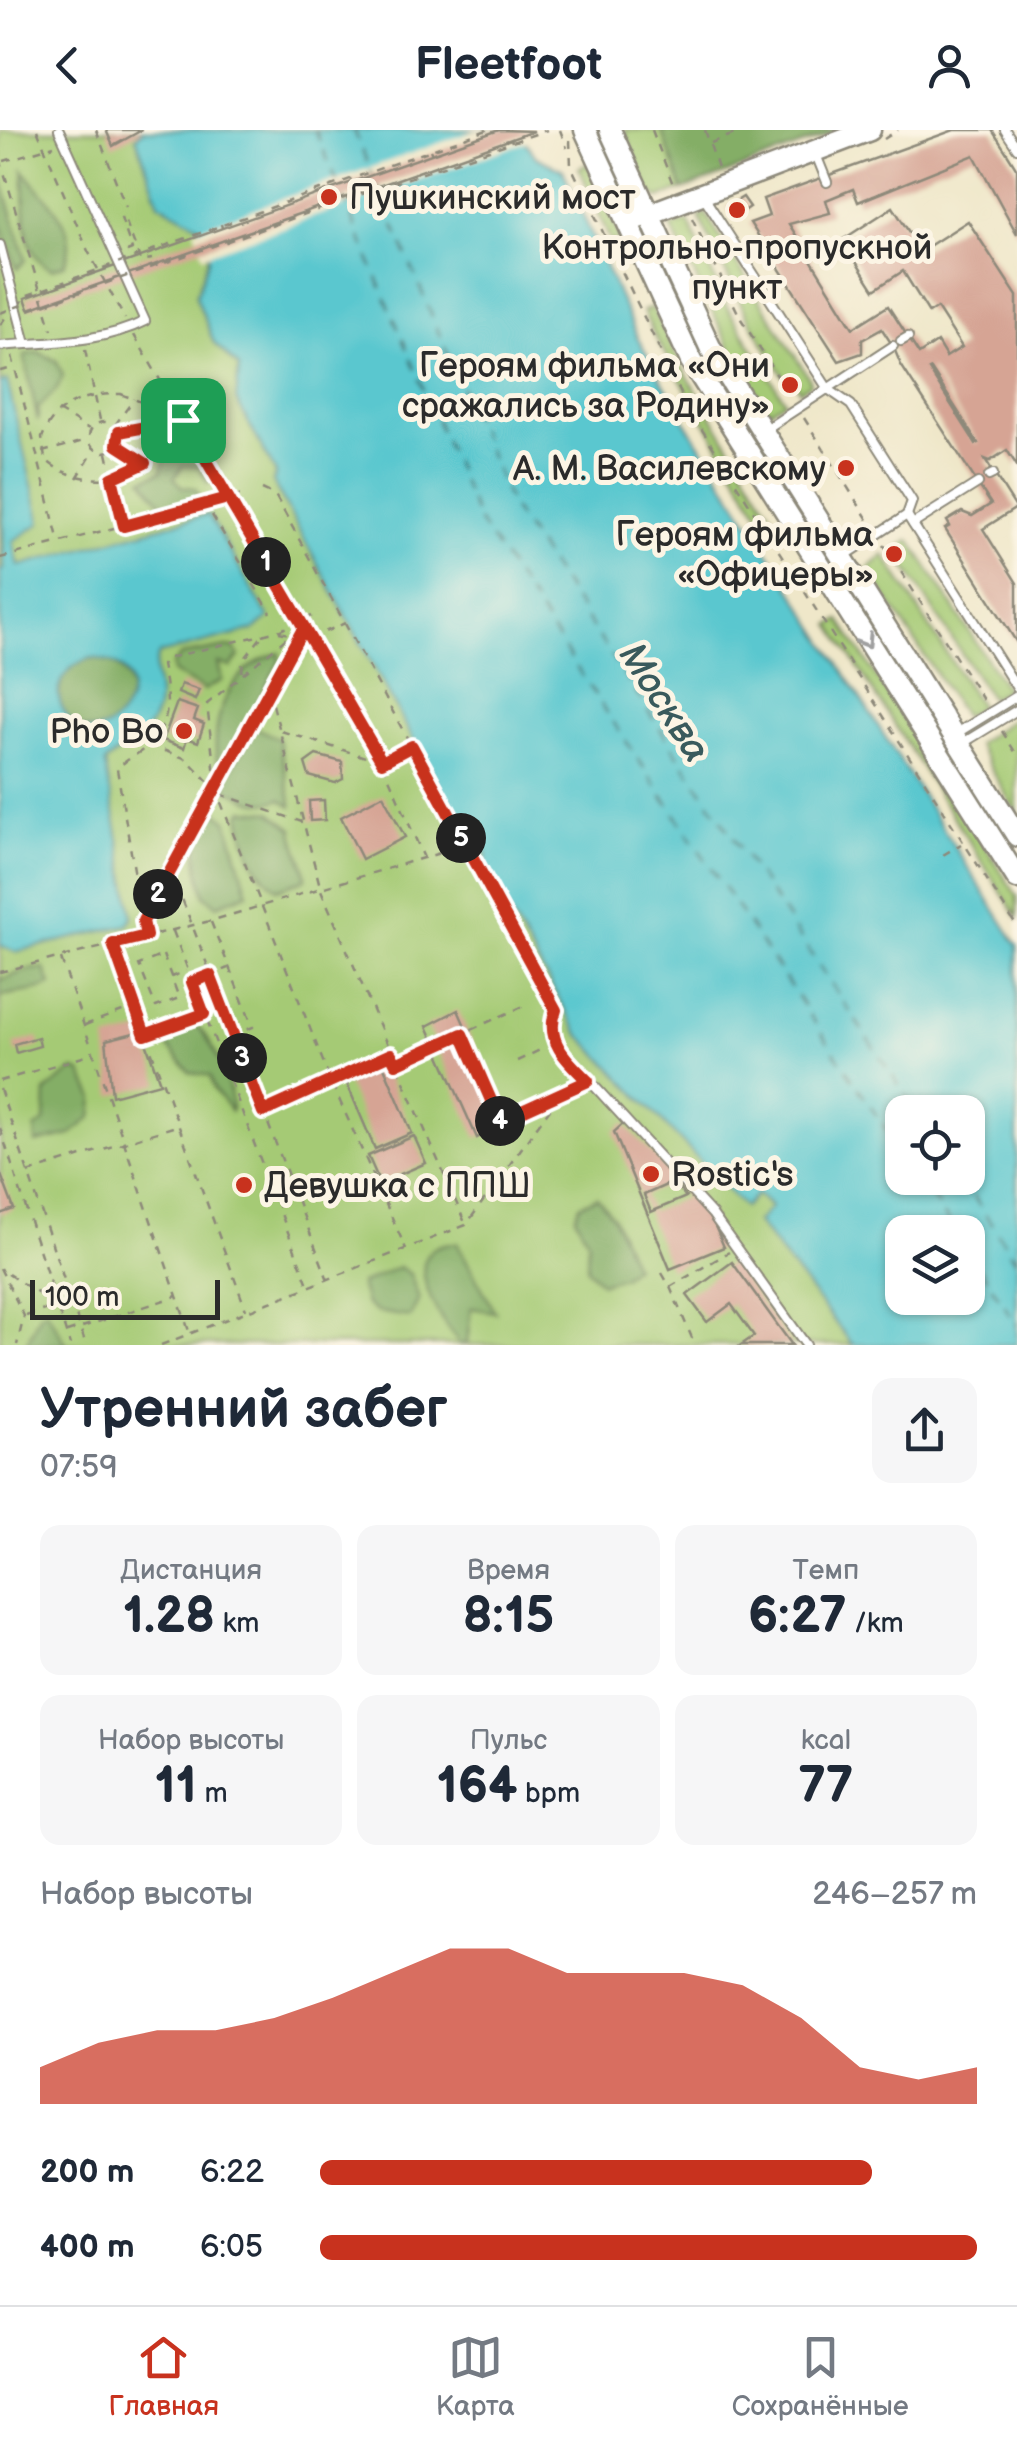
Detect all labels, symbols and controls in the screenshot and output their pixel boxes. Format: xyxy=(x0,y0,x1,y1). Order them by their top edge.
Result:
icon: back xyxy=(40,38,95,93)
text: Fleetfoot xyxy=(415,38,602,93)
icon: person xyxy=(922,38,977,93)
place label: Пушкинский мост xyxy=(349,177,636,220)
marker: Пушкинский мост xyxy=(318,186,340,208)
marker: Контрольно-пропускной пункт xyxy=(726,199,748,221)
place label: Контрольно-пропускной пункт xyxy=(541,227,933,310)
place label: Героям фильма «Они сражались за Родину» xyxy=(402,345,770,428)
marker: Героям фильма «Они сражались за Родину» xyxy=(779,374,801,396)
pin xyxy=(141,378,226,463)
icon: arrive xyxy=(156,393,211,448)
place label: А. М. Василевскому xyxy=(512,448,826,491)
marker: А. М. Василевскому xyxy=(835,457,857,479)
place label: Героям фильма «Офицеры» xyxy=(615,514,874,597)
pin: 1 xyxy=(241,537,291,587)
marker: Героям фильма «Офицеры» xyxy=(883,543,905,565)
text: 1 xyxy=(260,545,272,578)
one-way arrow xyxy=(854,630,873,648)
water label: Москва xyxy=(609,635,719,771)
place label: Pho Bo xyxy=(49,711,164,754)
marker: Pho Bo xyxy=(173,720,195,742)
pin: 5 xyxy=(436,813,486,863)
text: 5 xyxy=(453,821,469,854)
pin: 2 xyxy=(133,869,183,919)
text: 2 xyxy=(150,877,166,910)
pin: 3 xyxy=(217,1033,267,1083)
text: 3 xyxy=(234,1041,250,1074)
map controls xyxy=(885,1095,985,1315)
button: locate xyxy=(885,1095,985,1195)
pin: 4 xyxy=(475,1096,525,1146)
text: 4 xyxy=(492,1104,508,1137)
place label: Rostic's xyxy=(671,1154,793,1197)
marker: Rostic's xyxy=(640,1163,662,1185)
place label: Девушка с ППШ xyxy=(264,1165,531,1208)
marker: Девушка с ППШ xyxy=(233,1174,255,1196)
button: layers xyxy=(885,1215,985,1315)
scale bar xyxy=(30,1275,220,1320)
text: 100 m xyxy=(45,1281,119,1314)
text: Утренний забег xyxy=(40,1377,448,1444)
button: share xyxy=(872,1378,977,1483)
text: 07:59 xyxy=(40,1448,118,1487)
text: Дистанция xyxy=(120,1554,262,1587)
text: Время xyxy=(467,1554,550,1587)
text: Темп xyxy=(793,1554,859,1587)
text: 1.28 xyxy=(123,1587,215,1647)
text: 8:15 xyxy=(463,1587,554,1647)
text: 6:27 xyxy=(748,1587,847,1647)
text: km xyxy=(215,1607,259,1640)
text: /km xyxy=(847,1607,904,1640)
text: Набор высоты xyxy=(98,1724,284,1757)
text: Пульс xyxy=(470,1724,547,1757)
text: kcal xyxy=(801,1724,851,1757)
text: 11 xyxy=(155,1757,197,1817)
text: 164 xyxy=(437,1757,518,1817)
text: 77 xyxy=(798,1757,853,1817)
text: m xyxy=(197,1777,228,1810)
text: bpm xyxy=(518,1777,580,1810)
text: Набор высоты xyxy=(40,1875,253,1914)
text: 246–257 m xyxy=(812,1875,977,1914)
text: 200 m xyxy=(40,2153,134,2192)
text: 6:22 xyxy=(200,2153,264,2192)
text: 400 m xyxy=(40,2228,135,2267)
text: 6:05 xyxy=(200,2228,263,2267)
tab: Главная xyxy=(108,2330,219,2423)
tab: Карта xyxy=(436,2330,515,2423)
tab: Сохранённые xyxy=(732,2330,909,2423)

